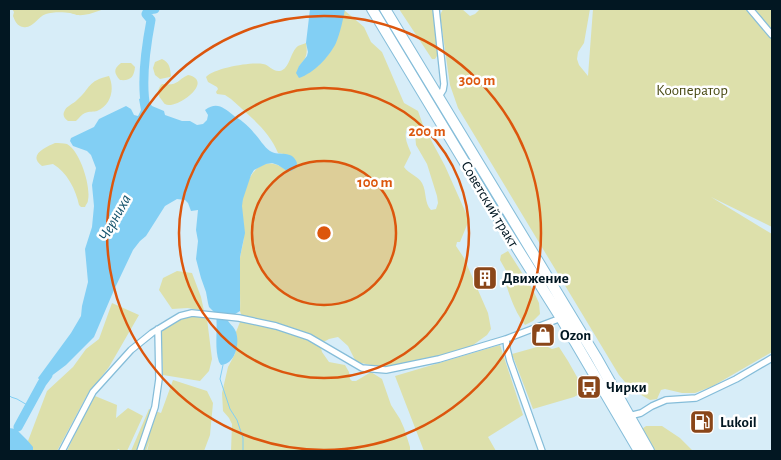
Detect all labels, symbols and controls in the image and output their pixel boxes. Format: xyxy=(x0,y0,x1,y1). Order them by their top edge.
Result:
text: 300 m xyxy=(459,73,495,88)
park label: Кооператор xyxy=(656,83,728,98)
text: 200 m xyxy=(408,124,446,139)
street label: Советский тракт xyxy=(458,159,521,250)
text: 100 m xyxy=(357,175,393,190)
water label: Черниха xyxy=(96,192,135,244)
centre of rings xyxy=(315,224,333,242)
building icon: Движение xyxy=(472,265,498,291)
place label: Движение xyxy=(502,271,569,286)
shop icon: Ozon xyxy=(530,322,556,348)
place label: Ozon xyxy=(560,328,591,343)
bus stop icon: Чирки xyxy=(576,374,602,400)
place label: Чирки xyxy=(606,380,647,395)
fuel station icon: Lukoil xyxy=(689,409,715,435)
place label: Lukoil xyxy=(720,415,757,430)

